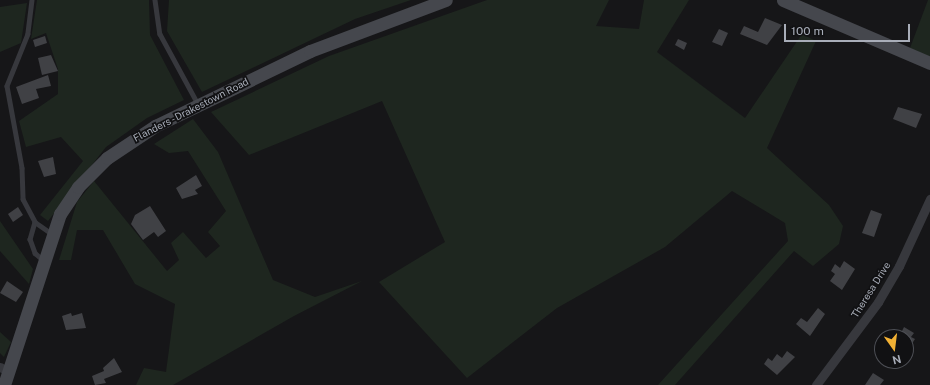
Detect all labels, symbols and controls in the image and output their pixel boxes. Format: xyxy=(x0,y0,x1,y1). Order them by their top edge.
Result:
scale bar xyxy=(786,16,912,42)
text: 100 m xyxy=(791,24,824,38)
street label: Flanders - Drakestown Road xyxy=(130,75,252,145)
street label: Theresa Drive xyxy=(849,260,893,320)
north arrow xyxy=(874,329,914,369)
text: N xyxy=(891,353,902,367)

